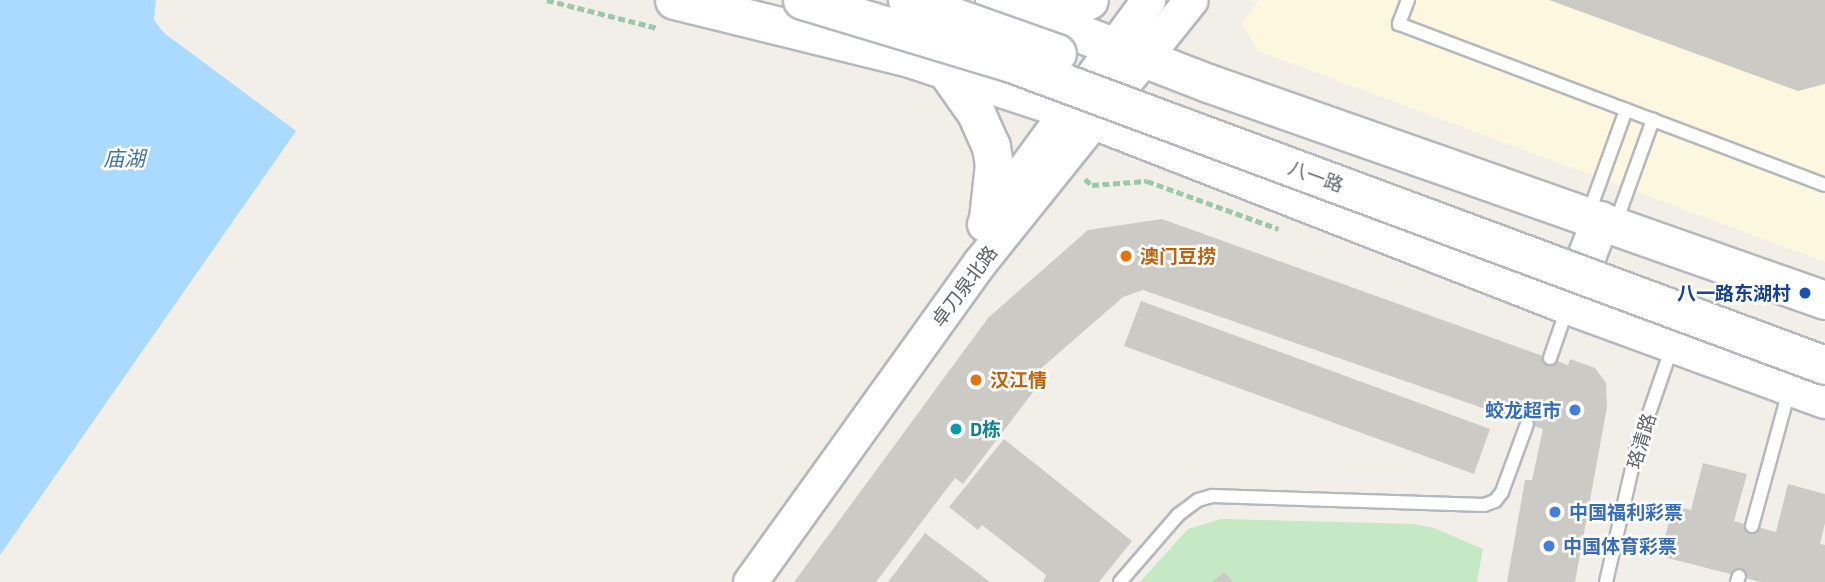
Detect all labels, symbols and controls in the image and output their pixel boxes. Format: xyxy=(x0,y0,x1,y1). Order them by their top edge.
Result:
water label: 庙湖 xyxy=(103,145,145,171)
street label: 八一路 xyxy=(1285,156,1347,196)
street label: 卓刀泉北路 xyxy=(926,241,1002,331)
place label: 澳门豆捞 xyxy=(1140,245,1216,267)
marker: 澳门豆捞 xyxy=(1118,248,1134,264)
place label: 八一路东湖村 xyxy=(1677,282,1791,304)
marker: 八一路东湖村 xyxy=(1797,285,1813,301)
place label: 汉江情 xyxy=(990,369,1047,391)
marker: 汉江情 xyxy=(968,372,984,388)
place label: 蛟龙超市 xyxy=(1485,399,1561,421)
marker: 蛟龙超市 xyxy=(1567,402,1583,418)
street label: 珞清路 xyxy=(1622,410,1660,472)
place label: D栋 xyxy=(970,418,1001,440)
marker: D栋 xyxy=(948,421,964,437)
place label: 中国福利彩票 xyxy=(1569,501,1683,523)
marker: 中国福利彩票 xyxy=(1547,504,1563,520)
place label: 中国体育彩票 xyxy=(1563,535,1677,557)
marker: 中国体育彩票 xyxy=(1541,538,1557,554)

